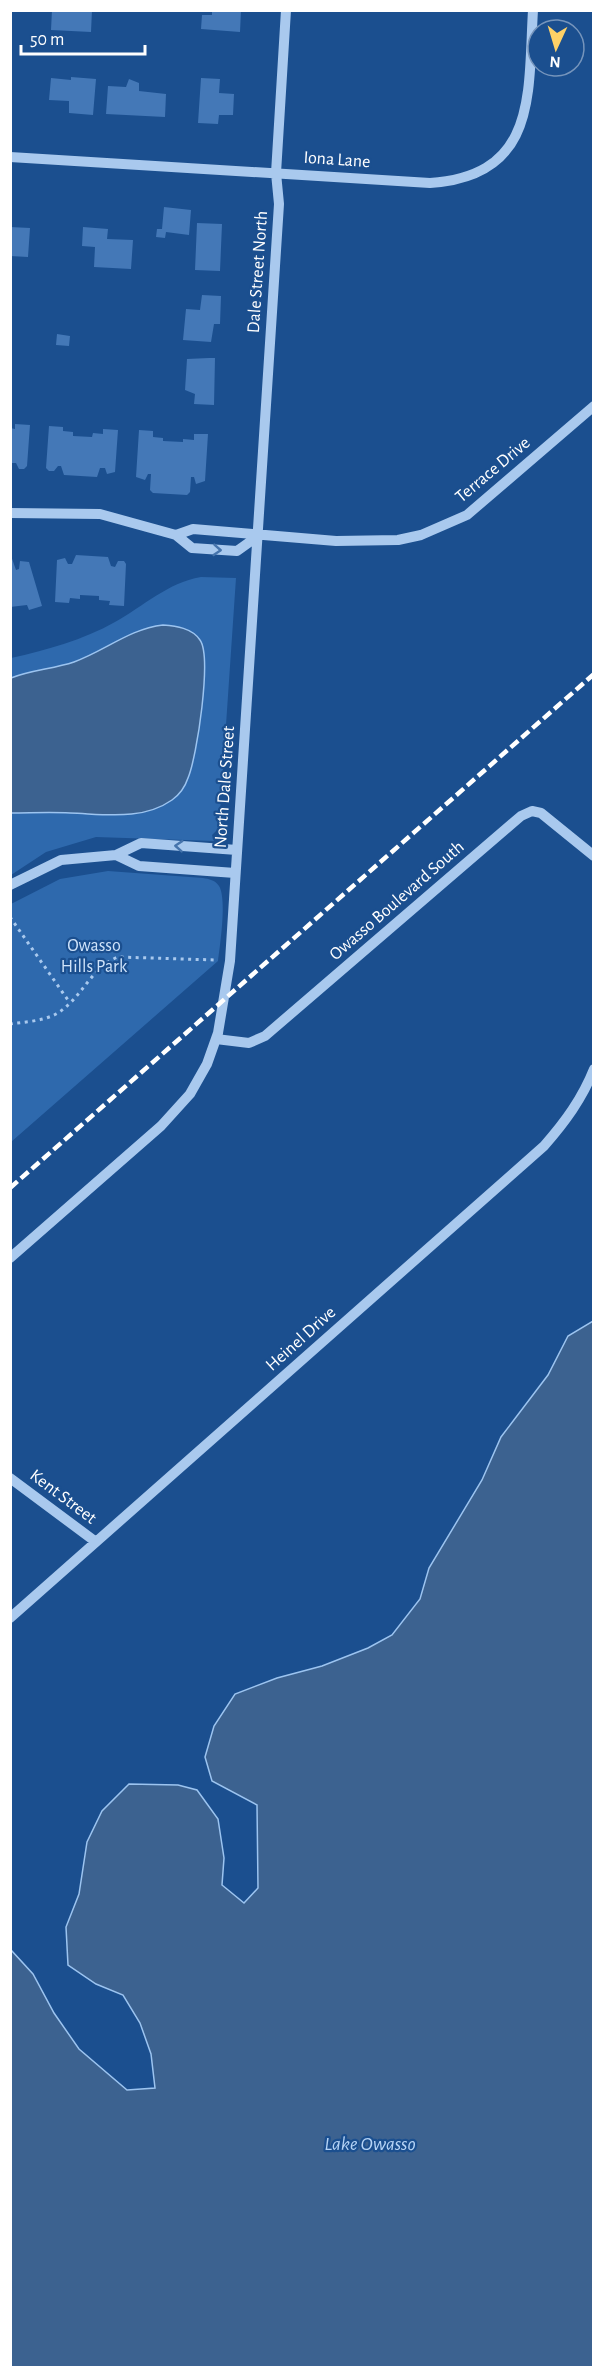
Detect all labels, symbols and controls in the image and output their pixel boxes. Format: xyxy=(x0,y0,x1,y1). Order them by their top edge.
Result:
scale bar xyxy=(21,18,146,56)
north arrow xyxy=(526,18,586,78)
text: 50 m xyxy=(30,31,64,49)
text: N xyxy=(549,54,561,70)
street label: Iona Lane xyxy=(303,149,371,171)
street label: Dale Street North xyxy=(245,210,271,334)
street label: Terrace Drive xyxy=(452,434,534,506)
one-way arrow xyxy=(213,543,222,556)
street label: North Dale Street xyxy=(212,725,238,849)
street label: Owasso Boulevard South xyxy=(326,838,468,964)
one-way arrow xyxy=(174,840,183,853)
park label: Owasso Hills Park xyxy=(61,937,128,976)
street label: Heinel Drive xyxy=(263,1303,339,1375)
street label: Kent Street xyxy=(26,1466,100,1528)
water label: Lake Owasso xyxy=(324,2134,416,2154)

